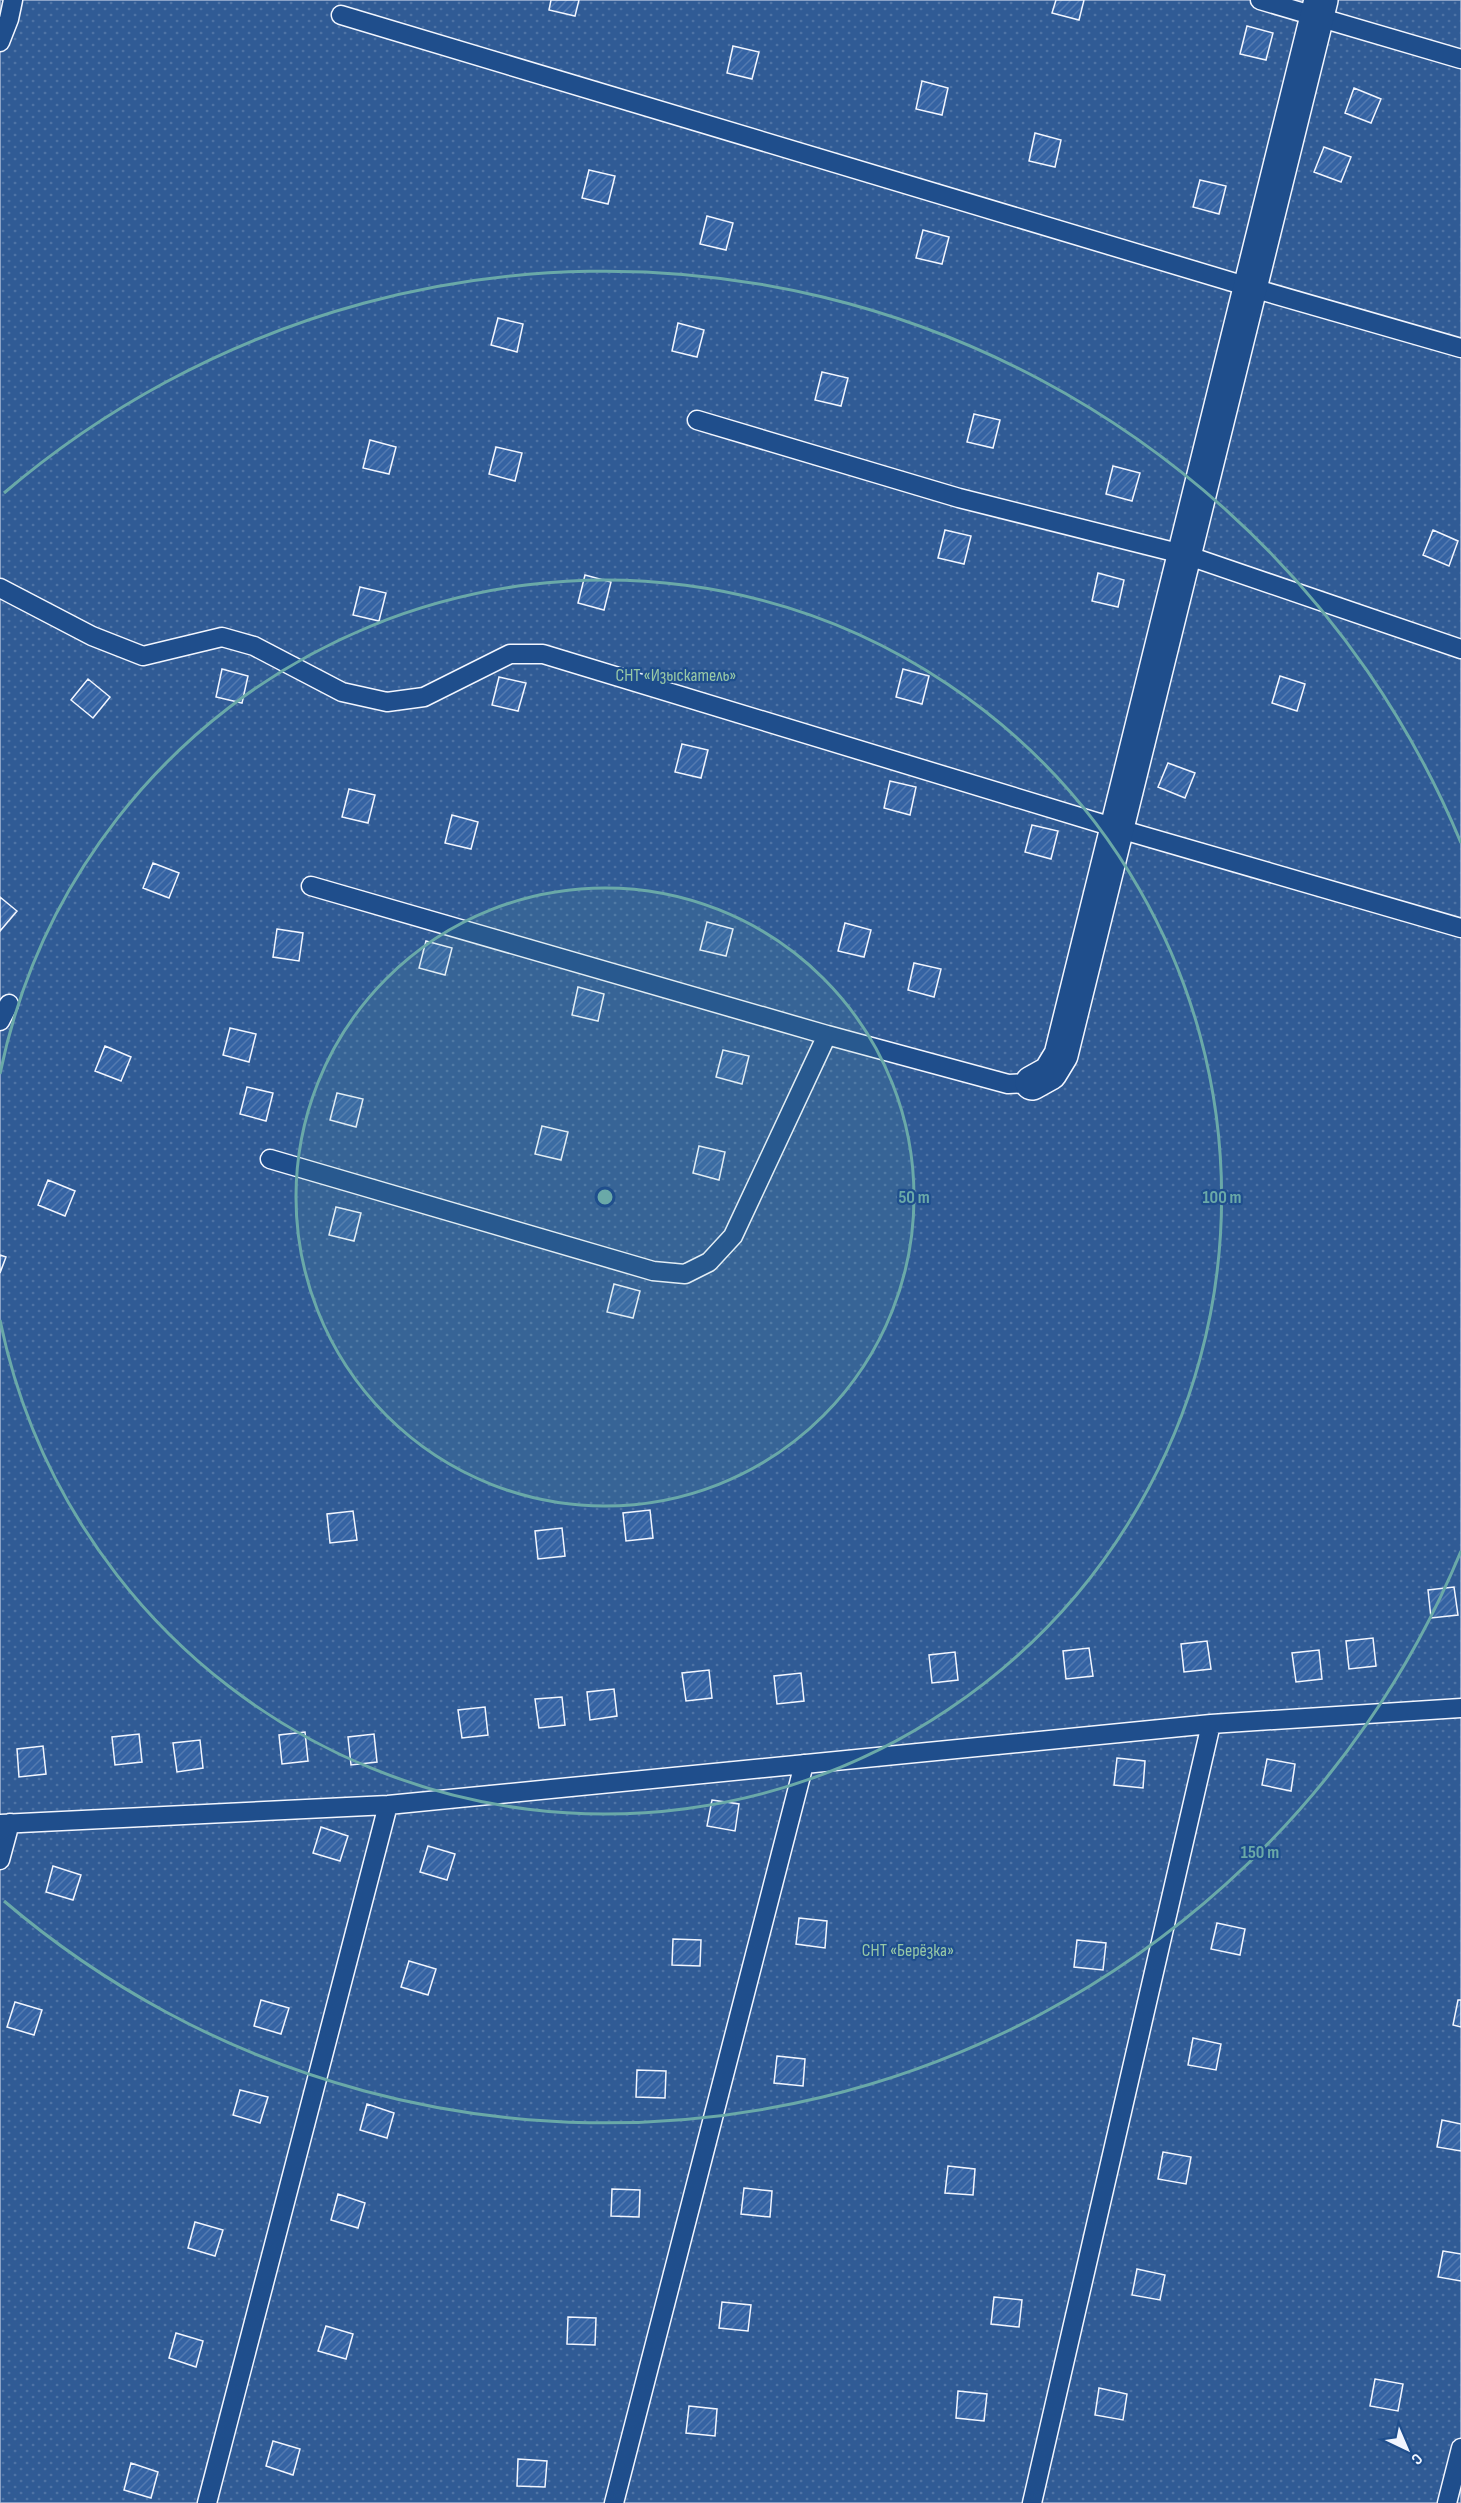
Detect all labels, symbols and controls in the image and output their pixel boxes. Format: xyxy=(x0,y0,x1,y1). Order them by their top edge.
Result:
park label: СНТ «Изыскатель» xyxy=(616,665,736,686)
centre of rings xyxy=(595,1187,615,1207)
text: 50 m xyxy=(898,1187,930,1208)
text: 100 m xyxy=(1203,1187,1242,1208)
text: 150 m xyxy=(1241,1842,1279,1863)
park label: СНТ «Берёзка» xyxy=(862,1940,954,1961)
north arrow xyxy=(1377,2419,1437,2479)
text: С xyxy=(1407,2449,1426,2468)

